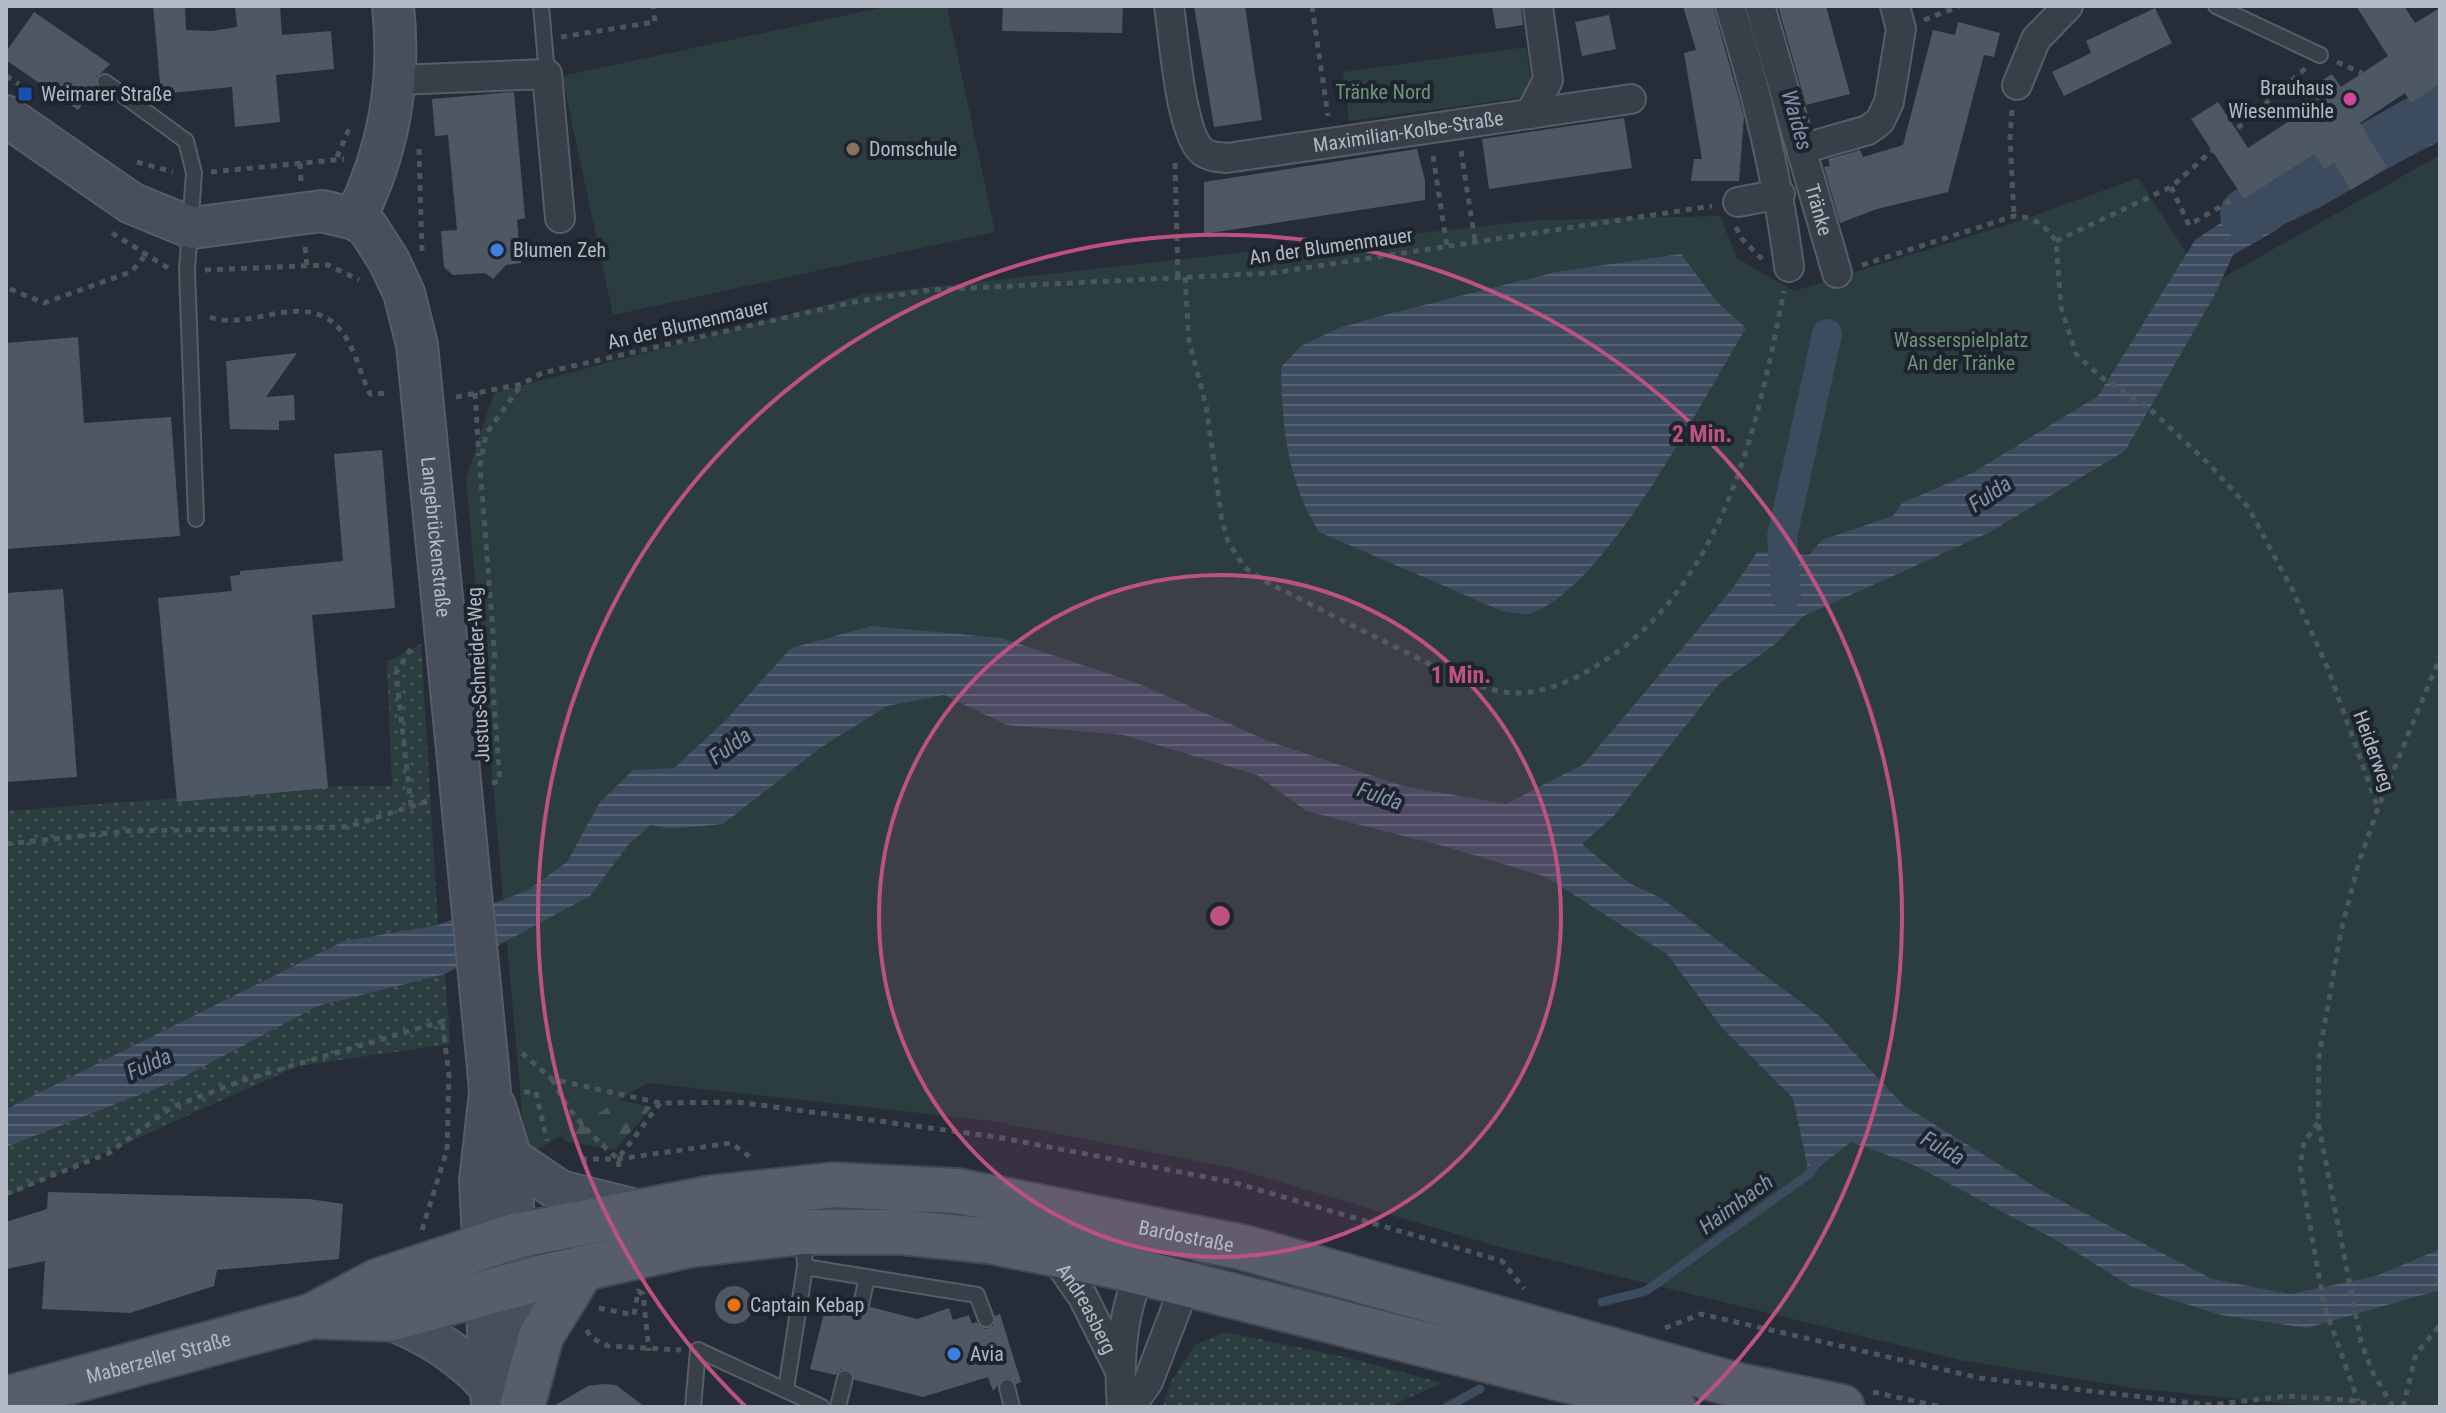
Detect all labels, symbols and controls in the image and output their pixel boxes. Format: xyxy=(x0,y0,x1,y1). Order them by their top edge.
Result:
place label: Brauhaus Wiesenmühle xyxy=(2228,76,2334,123)
park label: Tränke Nord xyxy=(1335,80,1431,104)
place label: Weimarer Straße xyxy=(41,82,172,106)
marker: Weimarer Straße xyxy=(16,85,34,103)
water label: Waides xyxy=(1777,87,1817,153)
marker: Brauhaus Wiesenmühle xyxy=(2341,90,2359,108)
street label: Maximilian-Kolbe-Straße xyxy=(1311,106,1505,157)
place label: Domschule xyxy=(869,137,957,161)
marker: Domschule xyxy=(844,140,862,158)
street label: Tränke xyxy=(1800,181,1838,238)
street label: An der Blumenmauer xyxy=(1248,223,1414,269)
place label: Blumen Zeh xyxy=(513,238,606,262)
marker: Blumen Zeh xyxy=(488,241,506,259)
street label: An der Blumenmauer xyxy=(605,294,771,354)
park label: Wasserspielplatz An der Tränke xyxy=(1894,328,2028,375)
text: 2 Min. xyxy=(1672,420,1732,448)
street label: Langebrückenstraße xyxy=(416,456,456,618)
water label: Fulda xyxy=(1964,471,2016,517)
street label: Justus-Schneider-Weg xyxy=(461,587,495,763)
text: 1 Min. xyxy=(1431,661,1491,689)
street label: Heiderweg xyxy=(2348,707,2400,795)
water label: Fulda xyxy=(704,722,756,770)
water label: Fulda xyxy=(1354,777,1406,815)
centre of rings xyxy=(1206,902,1234,930)
water label: Fulda xyxy=(123,1043,175,1085)
water label: Fulda xyxy=(1917,1126,1969,1170)
water label: Haimbach xyxy=(1694,1169,1778,1239)
street label: Bardostraße xyxy=(1136,1215,1236,1257)
street label: Andreasberg xyxy=(1051,1259,1121,1358)
place label: Captain Kebap xyxy=(750,1293,864,1317)
marker: Captain Kebap xyxy=(725,1296,743,1314)
street label: Maberzeller Straße xyxy=(84,1327,233,1389)
place label: Avia xyxy=(970,1342,1004,1366)
marker: Avia xyxy=(945,1345,963,1363)

